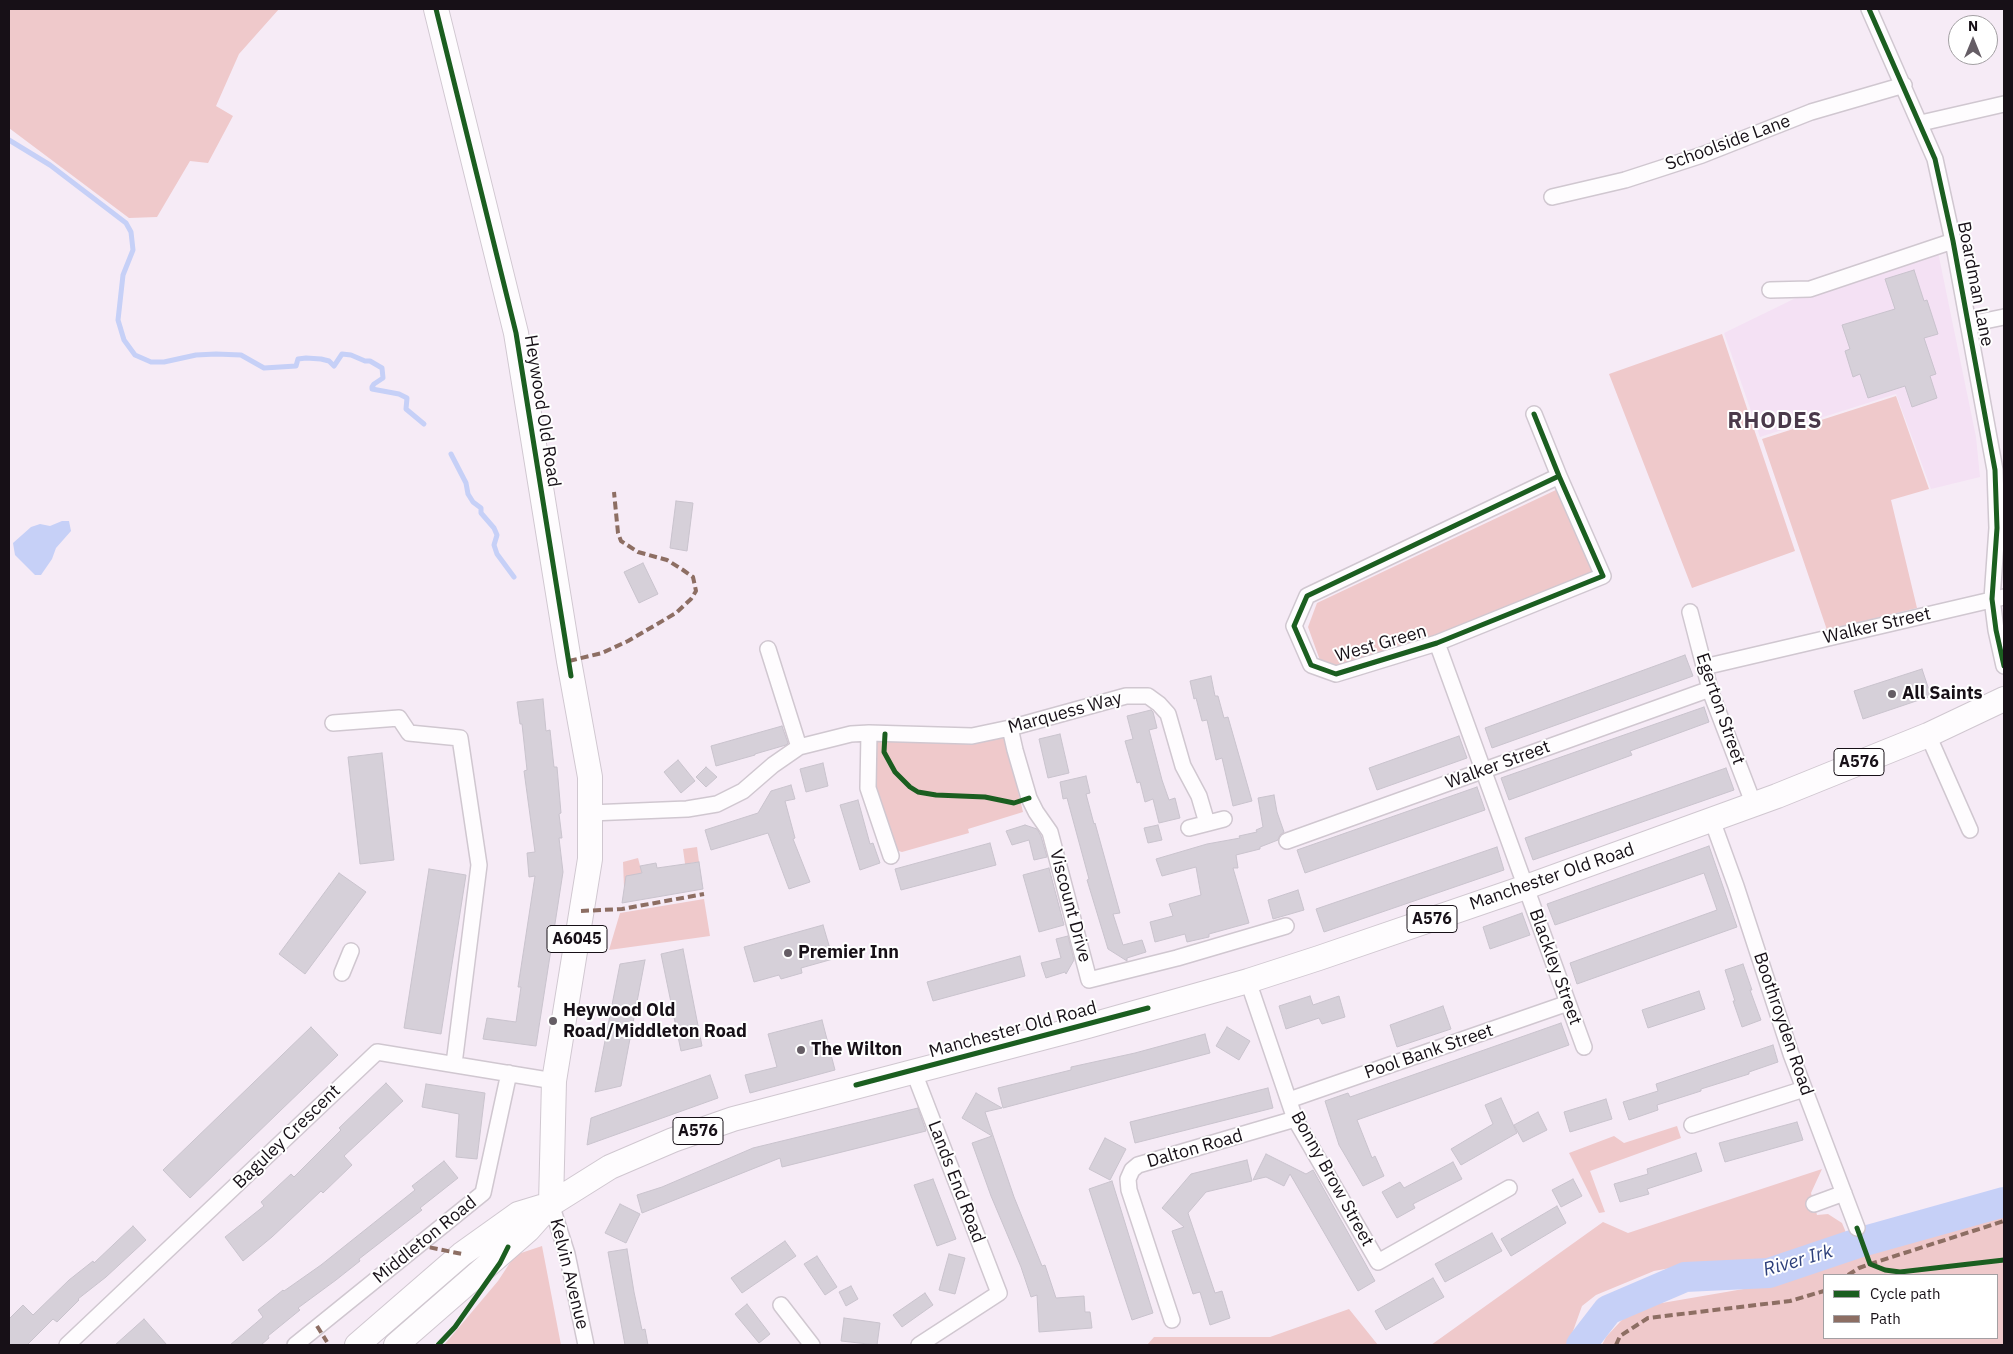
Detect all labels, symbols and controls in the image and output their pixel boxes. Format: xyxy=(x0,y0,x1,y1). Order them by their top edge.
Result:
north arrow xyxy=(1948,15,1998,65)
text: N xyxy=(1968,17,1978,35)
street label: Schoolside Lane xyxy=(1663,110,1793,176)
street label: Boardman Lane xyxy=(1952,220,1998,348)
street label: Heywood Old Road xyxy=(519,333,565,489)
district label: RHODES xyxy=(1727,409,1823,435)
street label: Walker Street xyxy=(1821,603,1933,649)
street label: West Green xyxy=(1333,621,1429,667)
street label: Egerton Street xyxy=(1691,650,1749,768)
place label: All Saints xyxy=(1902,683,1983,705)
street label: Marquess Way xyxy=(1006,687,1124,739)
marker: All Saints xyxy=(1886,688,1898,700)
street label: Walker Street xyxy=(1443,736,1553,794)
road number: A576 xyxy=(1834,749,1884,776)
street label: Manchester Old Road xyxy=(1467,839,1637,915)
street label: Viscount Drive xyxy=(1045,847,1095,965)
road number: A576 xyxy=(1407,906,1457,932)
street label: Blackley Street xyxy=(1524,906,1586,1028)
road number: A6045 xyxy=(547,926,607,952)
place label: Premier Inn xyxy=(798,942,899,964)
marker: Premier Inn xyxy=(782,947,794,959)
street label: Boothroyden Road xyxy=(1748,950,1818,1098)
street label: Manchester Old Road xyxy=(927,997,1099,1063)
place label: Heywood Old Road/Middleton Road xyxy=(563,1000,747,1042)
marker: Heywood Old Road/Middleton Road xyxy=(547,1015,559,1027)
street label: Pool Bank Street xyxy=(1362,1020,1496,1084)
place label: The Wilton xyxy=(811,1039,902,1061)
marker: The Wilton xyxy=(795,1044,807,1056)
street label: Baguley Crescent xyxy=(229,1080,345,1194)
street label: Bonny Brow Street xyxy=(1286,1108,1378,1250)
road number: A576 xyxy=(673,1118,723,1144)
street label: Lands End Road xyxy=(923,1118,989,1246)
street label: Dalton Road xyxy=(1145,1125,1245,1173)
street label: Middleton Road xyxy=(369,1192,481,1288)
street label: Kelvin Avenue xyxy=(545,1216,593,1332)
water label: River Irk xyxy=(1761,1240,1835,1282)
legend xyxy=(1823,1274,1998,1339)
text: Cycle path xyxy=(1870,1284,1941,1303)
text: Path xyxy=(1870,1309,1901,1328)

